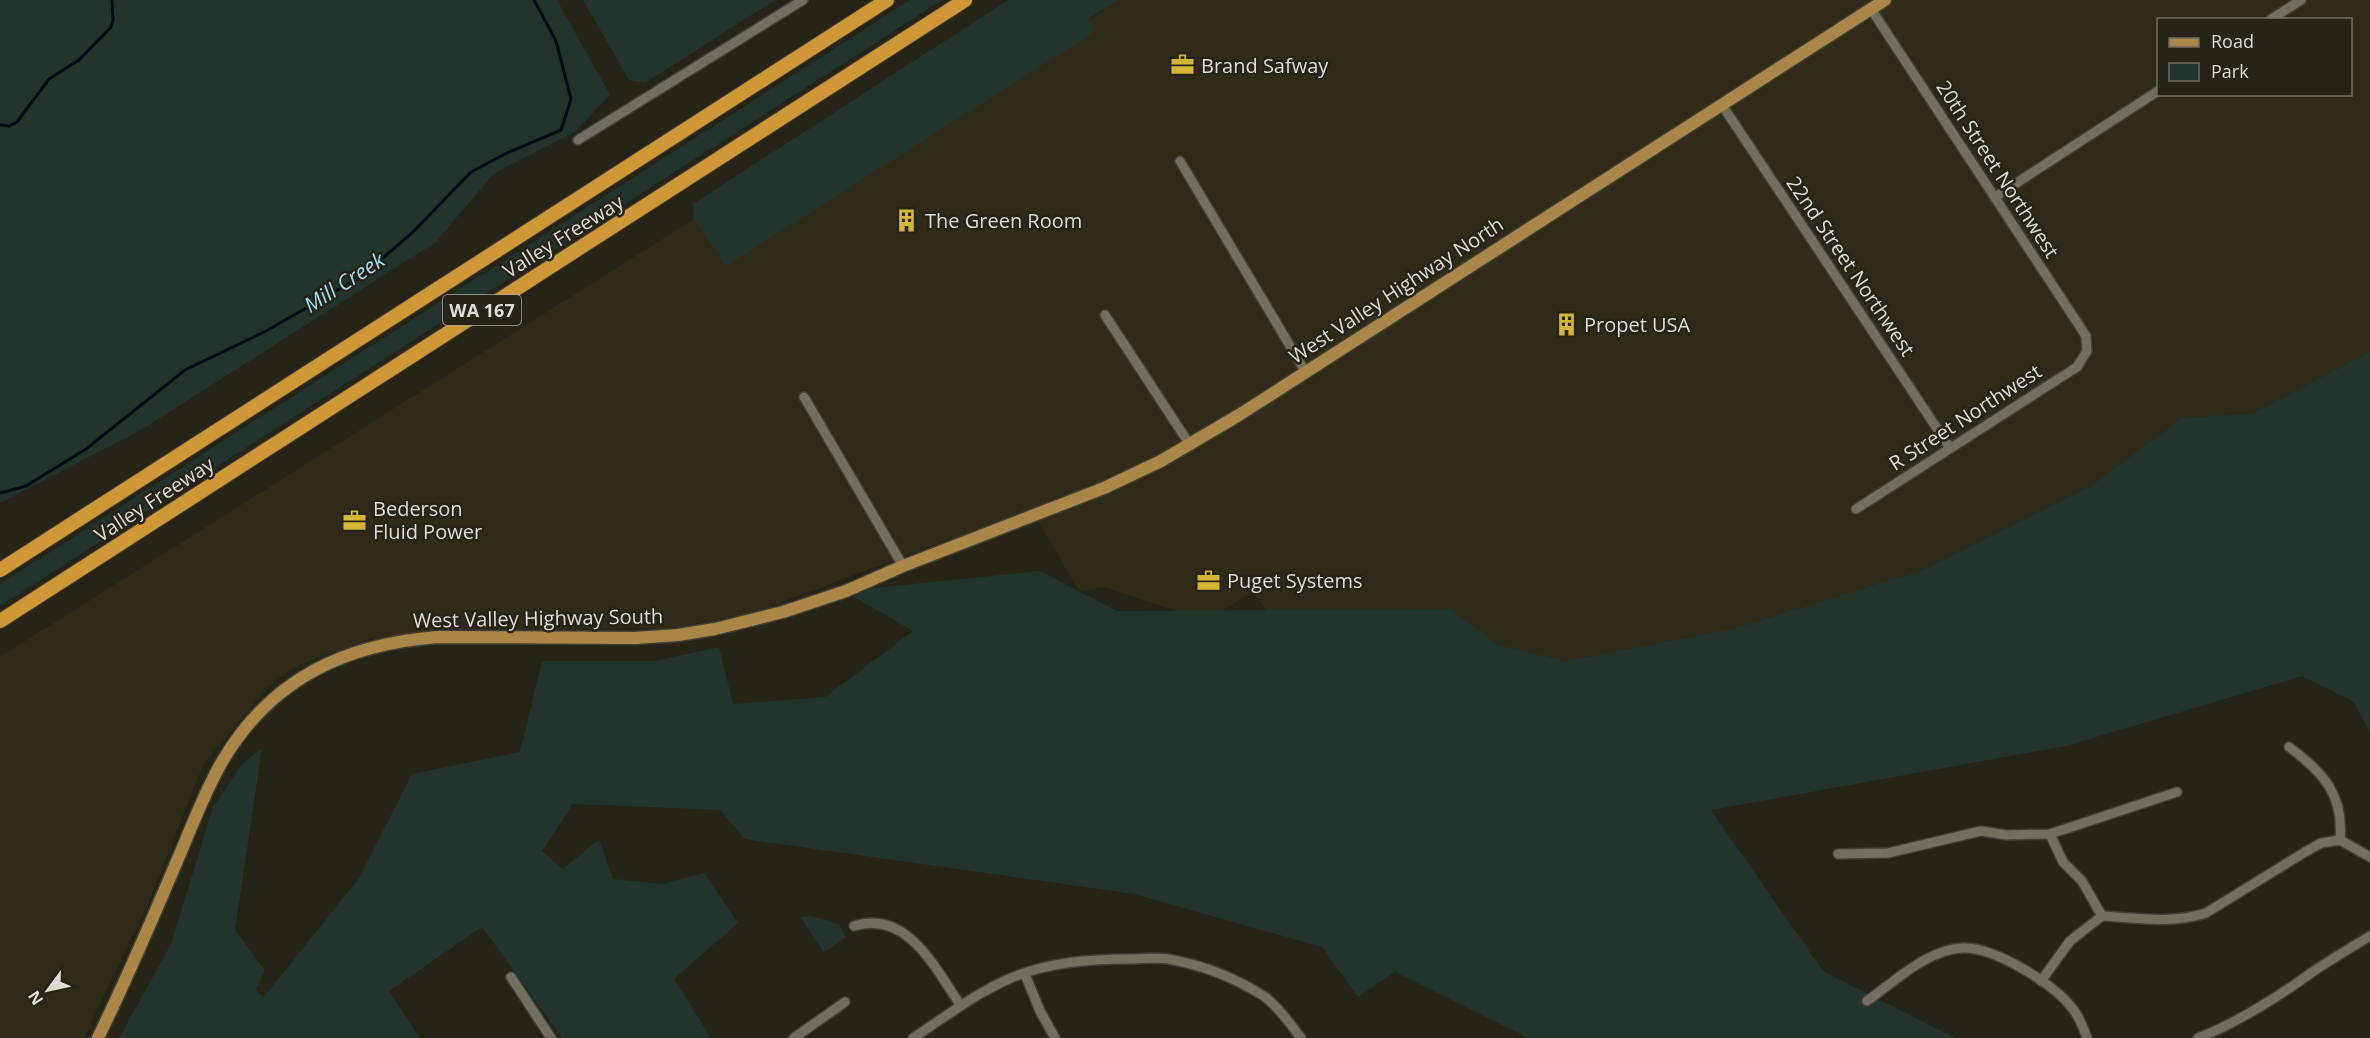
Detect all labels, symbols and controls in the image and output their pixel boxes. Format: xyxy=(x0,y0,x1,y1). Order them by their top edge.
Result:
legend xyxy=(2157,18,2352,96)
text: Road xyxy=(2211,29,2254,53)
office icon: Brand Safway xyxy=(1170,52,1196,78)
place label: Brand Safway xyxy=(1201,52,1329,79)
text: Park xyxy=(2211,59,2249,83)
street label: 20th Street Northwest xyxy=(1930,75,2066,263)
street label: 22nd Street Northwest xyxy=(1781,171,1921,361)
street label: Valley Freeway xyxy=(498,188,629,284)
building icon: The Green Room xyxy=(894,207,920,233)
place label: The Green Room xyxy=(925,207,1082,234)
street label: West Valley Highway North xyxy=(1284,210,1508,370)
water label: Mill Creek xyxy=(298,245,390,318)
road number: WA 167 xyxy=(443,295,521,325)
building icon: Propet USA xyxy=(1553,311,1579,337)
place label: Propet USA xyxy=(1584,311,1691,338)
street label: R Street Northwest xyxy=(1884,358,2046,476)
street label: Valley Freeway xyxy=(89,450,220,548)
place label: Bederson Fluid Power xyxy=(373,495,482,545)
office icon: Bederson Fluid Power xyxy=(342,507,368,533)
office icon: Puget Systems xyxy=(1196,567,1222,593)
place label: Puget Systems xyxy=(1227,567,1363,594)
street label: West Valley Highway South xyxy=(413,602,663,634)
north arrow xyxy=(18,960,78,1020)
text: N xyxy=(23,987,48,1010)

